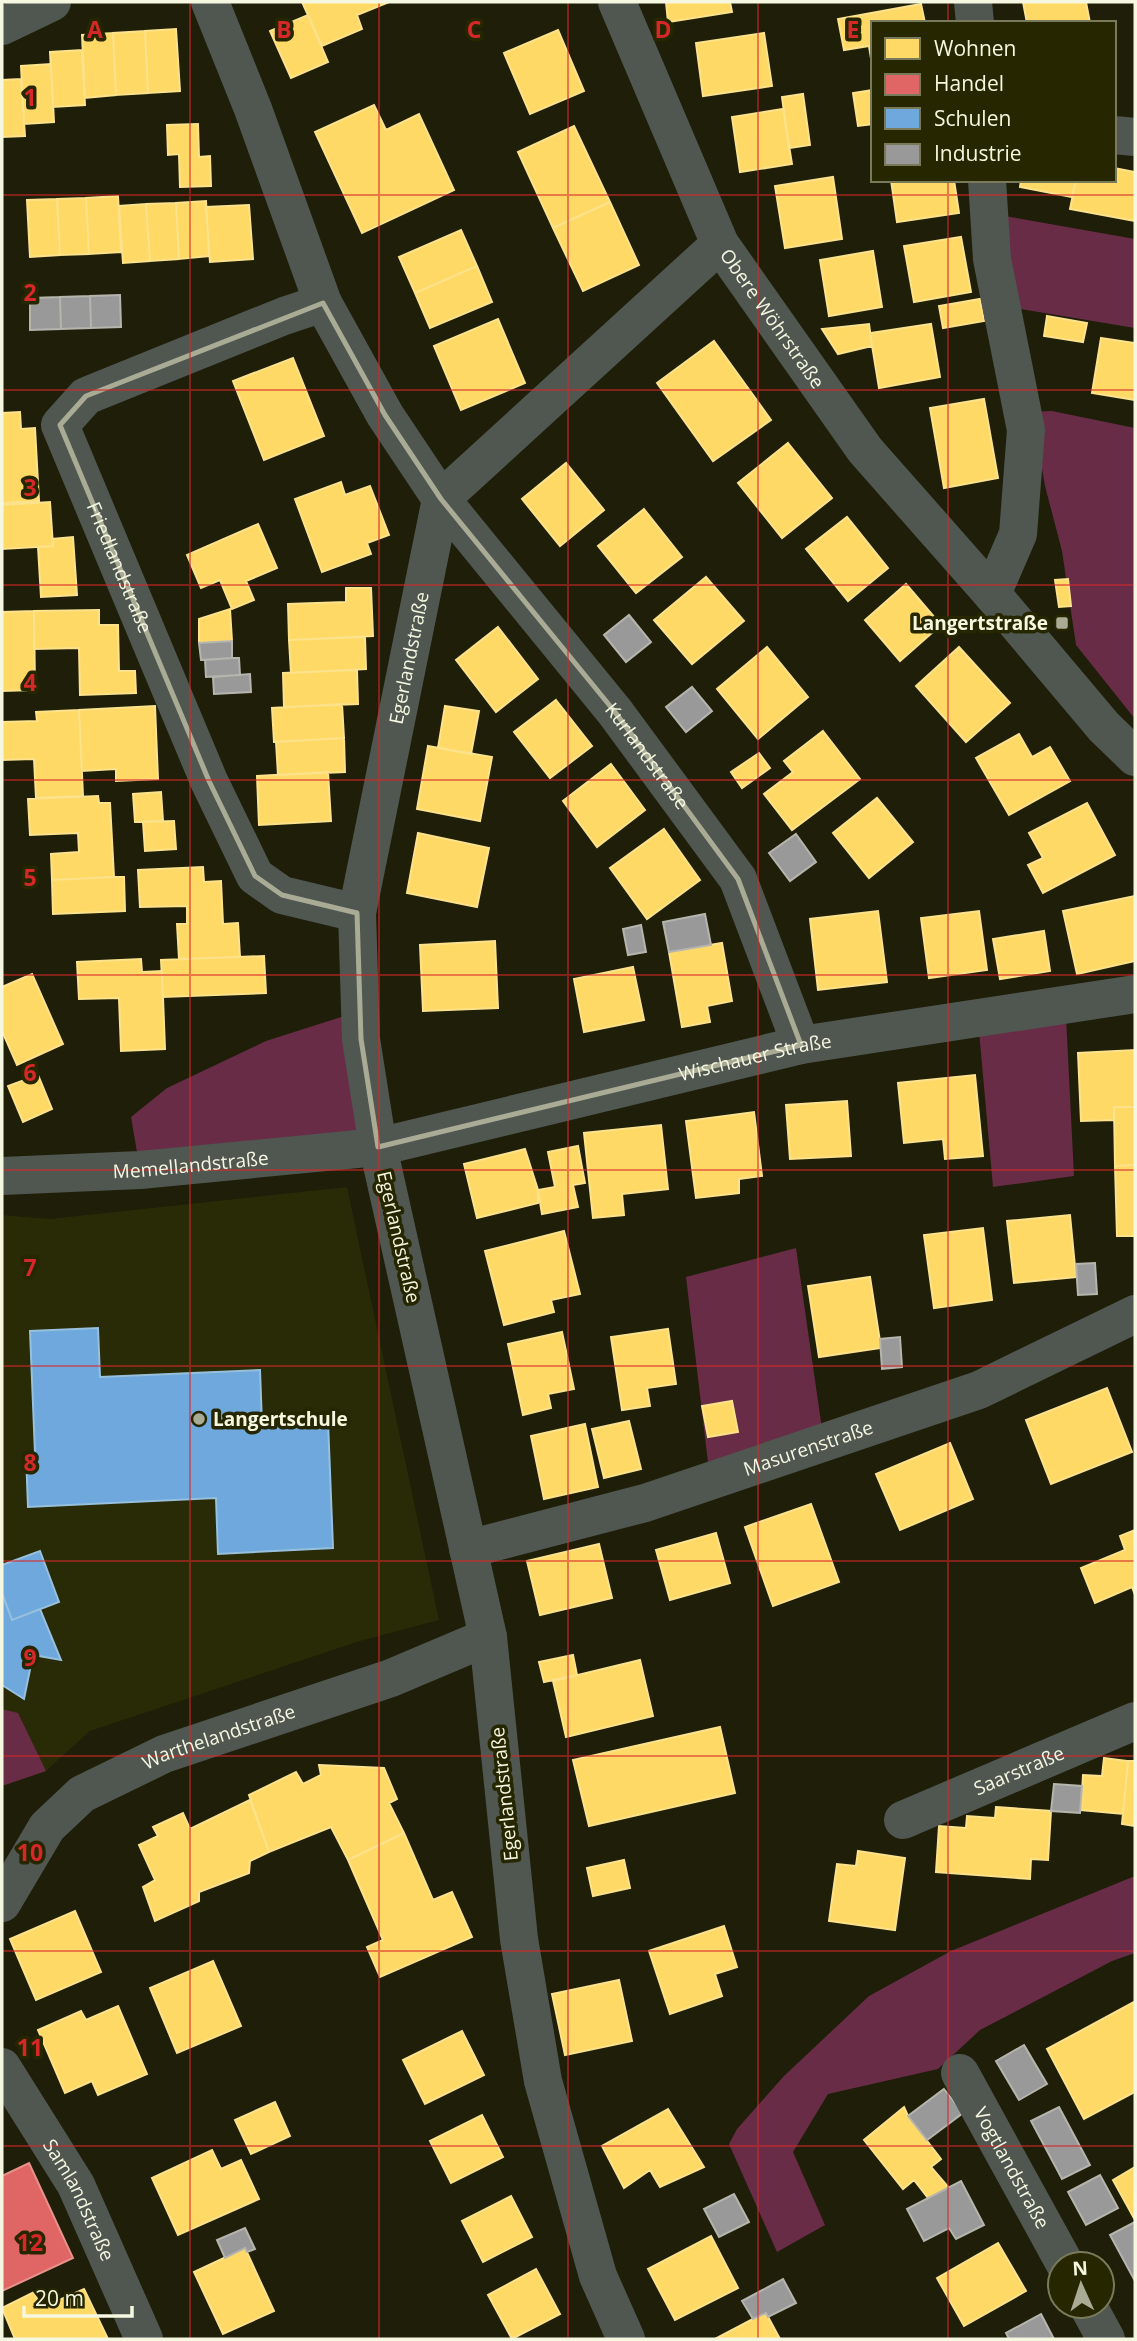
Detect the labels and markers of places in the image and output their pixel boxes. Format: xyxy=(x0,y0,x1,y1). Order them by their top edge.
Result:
place label: Langertstraße xyxy=(912,610,1048,636)
marker: Langertstraße xyxy=(1054,615,1070,631)
place label: Langertschule xyxy=(213,1406,348,1432)
marker: Langertschule xyxy=(191,1411,207,1427)

